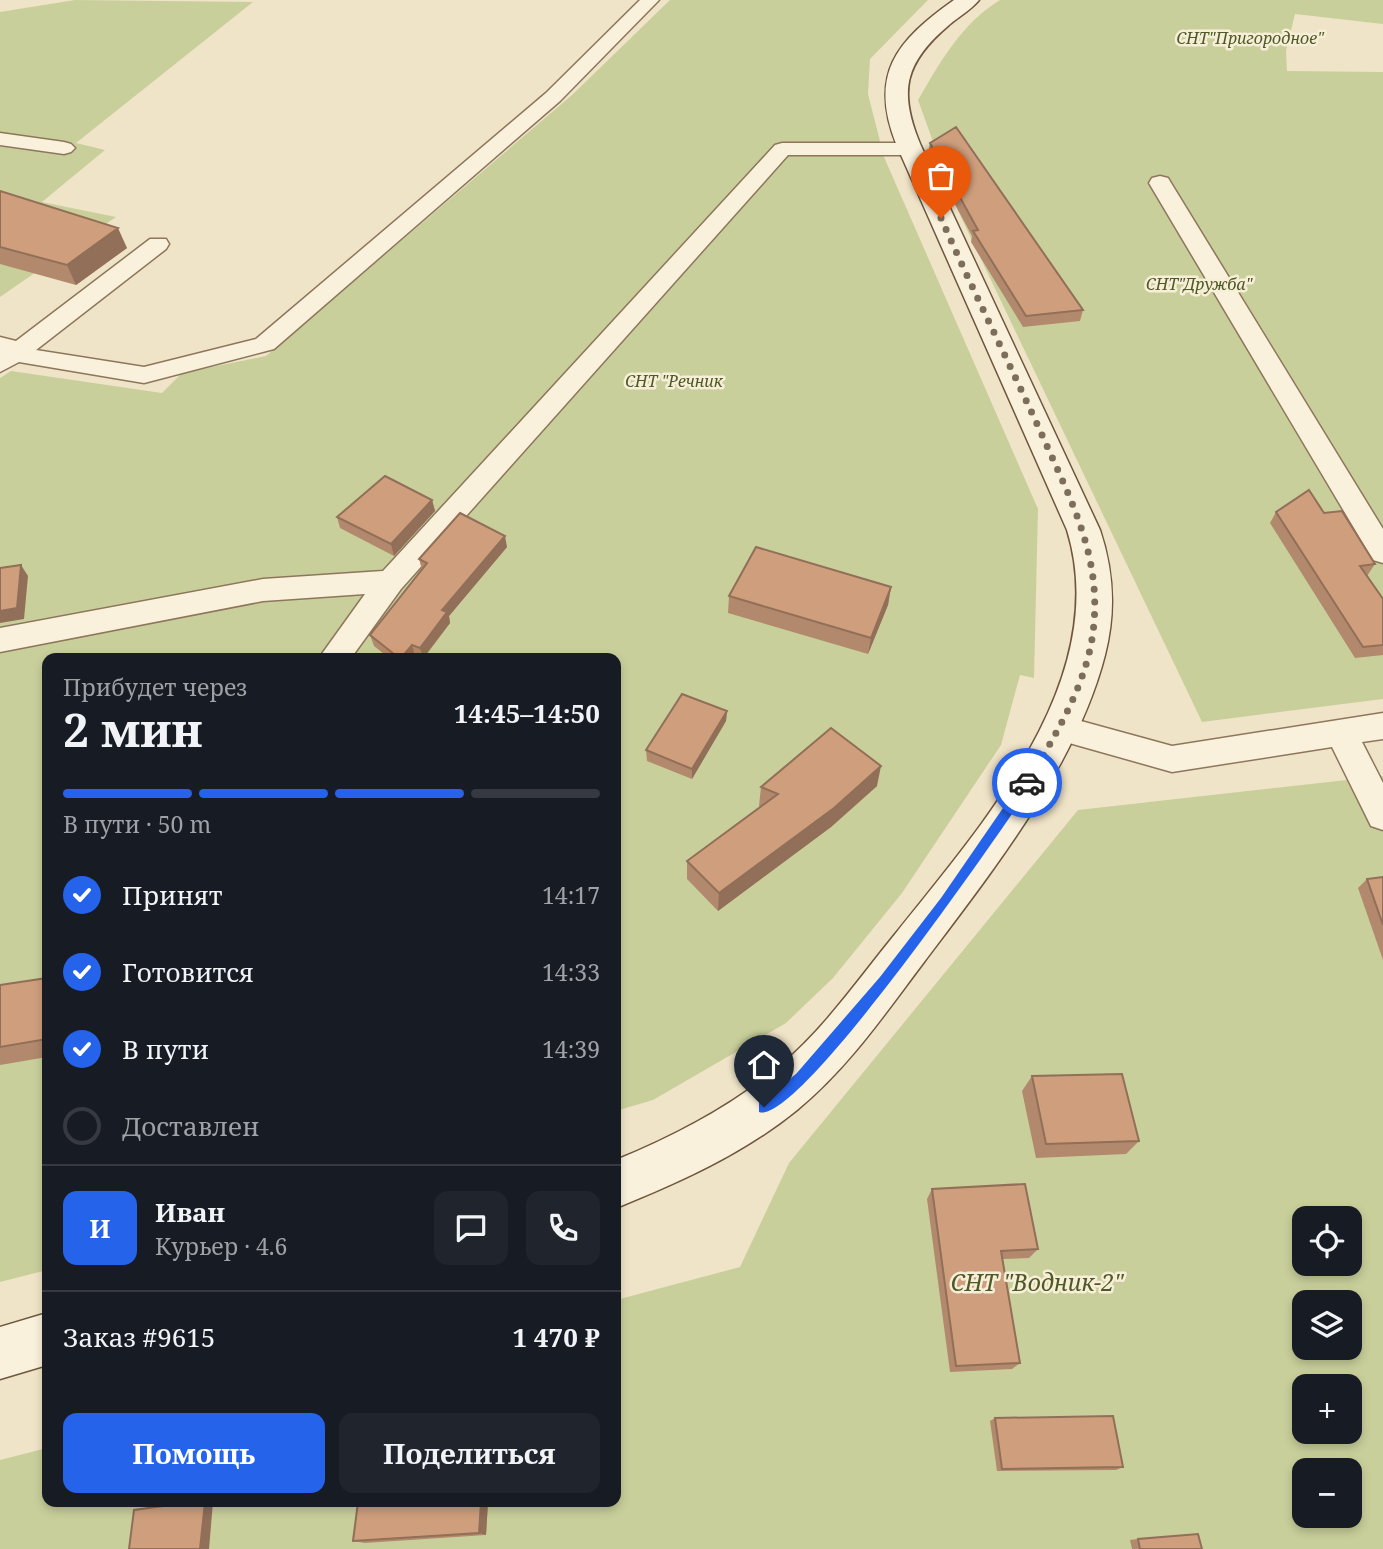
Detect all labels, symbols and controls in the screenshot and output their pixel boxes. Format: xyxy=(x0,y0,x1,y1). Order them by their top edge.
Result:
park label: СНТ"Пригородное" xyxy=(1176,27,1325,49)
pin xyxy=(911,146,971,218)
icon: bag xyxy=(922,157,960,195)
park label: СНТ"Дружба" xyxy=(1146,273,1254,295)
park label: СНТ "Речник xyxy=(625,370,724,392)
text: Прибудет через xyxy=(63,671,247,703)
text: 14:45–14:50 xyxy=(454,695,600,731)
text: 2 мин xyxy=(63,698,202,760)
courier xyxy=(992,748,1062,818)
icon: car xyxy=(1008,764,1046,802)
text: В пути · 50 m xyxy=(63,808,211,840)
icon: check xyxy=(63,876,101,914)
text: Принят xyxy=(122,877,223,913)
text: 14:17 xyxy=(542,879,600,911)
icon: check xyxy=(63,953,101,991)
text: Готовится xyxy=(122,954,254,990)
text: 14:33 xyxy=(542,956,600,988)
icon: check xyxy=(63,1030,101,1068)
text: В пути xyxy=(122,1031,209,1067)
text: 14:39 xyxy=(542,1033,600,1065)
pin xyxy=(734,1035,794,1107)
icon: home xyxy=(745,1046,783,1084)
text: Доставлен xyxy=(122,1108,259,1144)
button: chat xyxy=(434,1191,508,1265)
button: phone xyxy=(526,1191,600,1265)
text: Иван xyxy=(155,1194,225,1230)
map controls xyxy=(1292,1206,1362,1528)
button: locate xyxy=(1292,1206,1362,1276)
text: И xyxy=(89,1210,111,1246)
text: Курьер · 4.6 xyxy=(155,1230,287,1262)
park label: СНТ "Водник-2" xyxy=(950,1266,1125,1298)
button: layers xyxy=(1292,1290,1362,1360)
text: Заказ #9615 xyxy=(63,1319,215,1355)
text: 1 470 ₽ xyxy=(512,1319,600,1355)
button: + xyxy=(1292,1374,1362,1444)
button: Помощь xyxy=(63,1413,325,1493)
button: Поделиться xyxy=(339,1413,600,1493)
button: − xyxy=(1292,1458,1362,1528)

